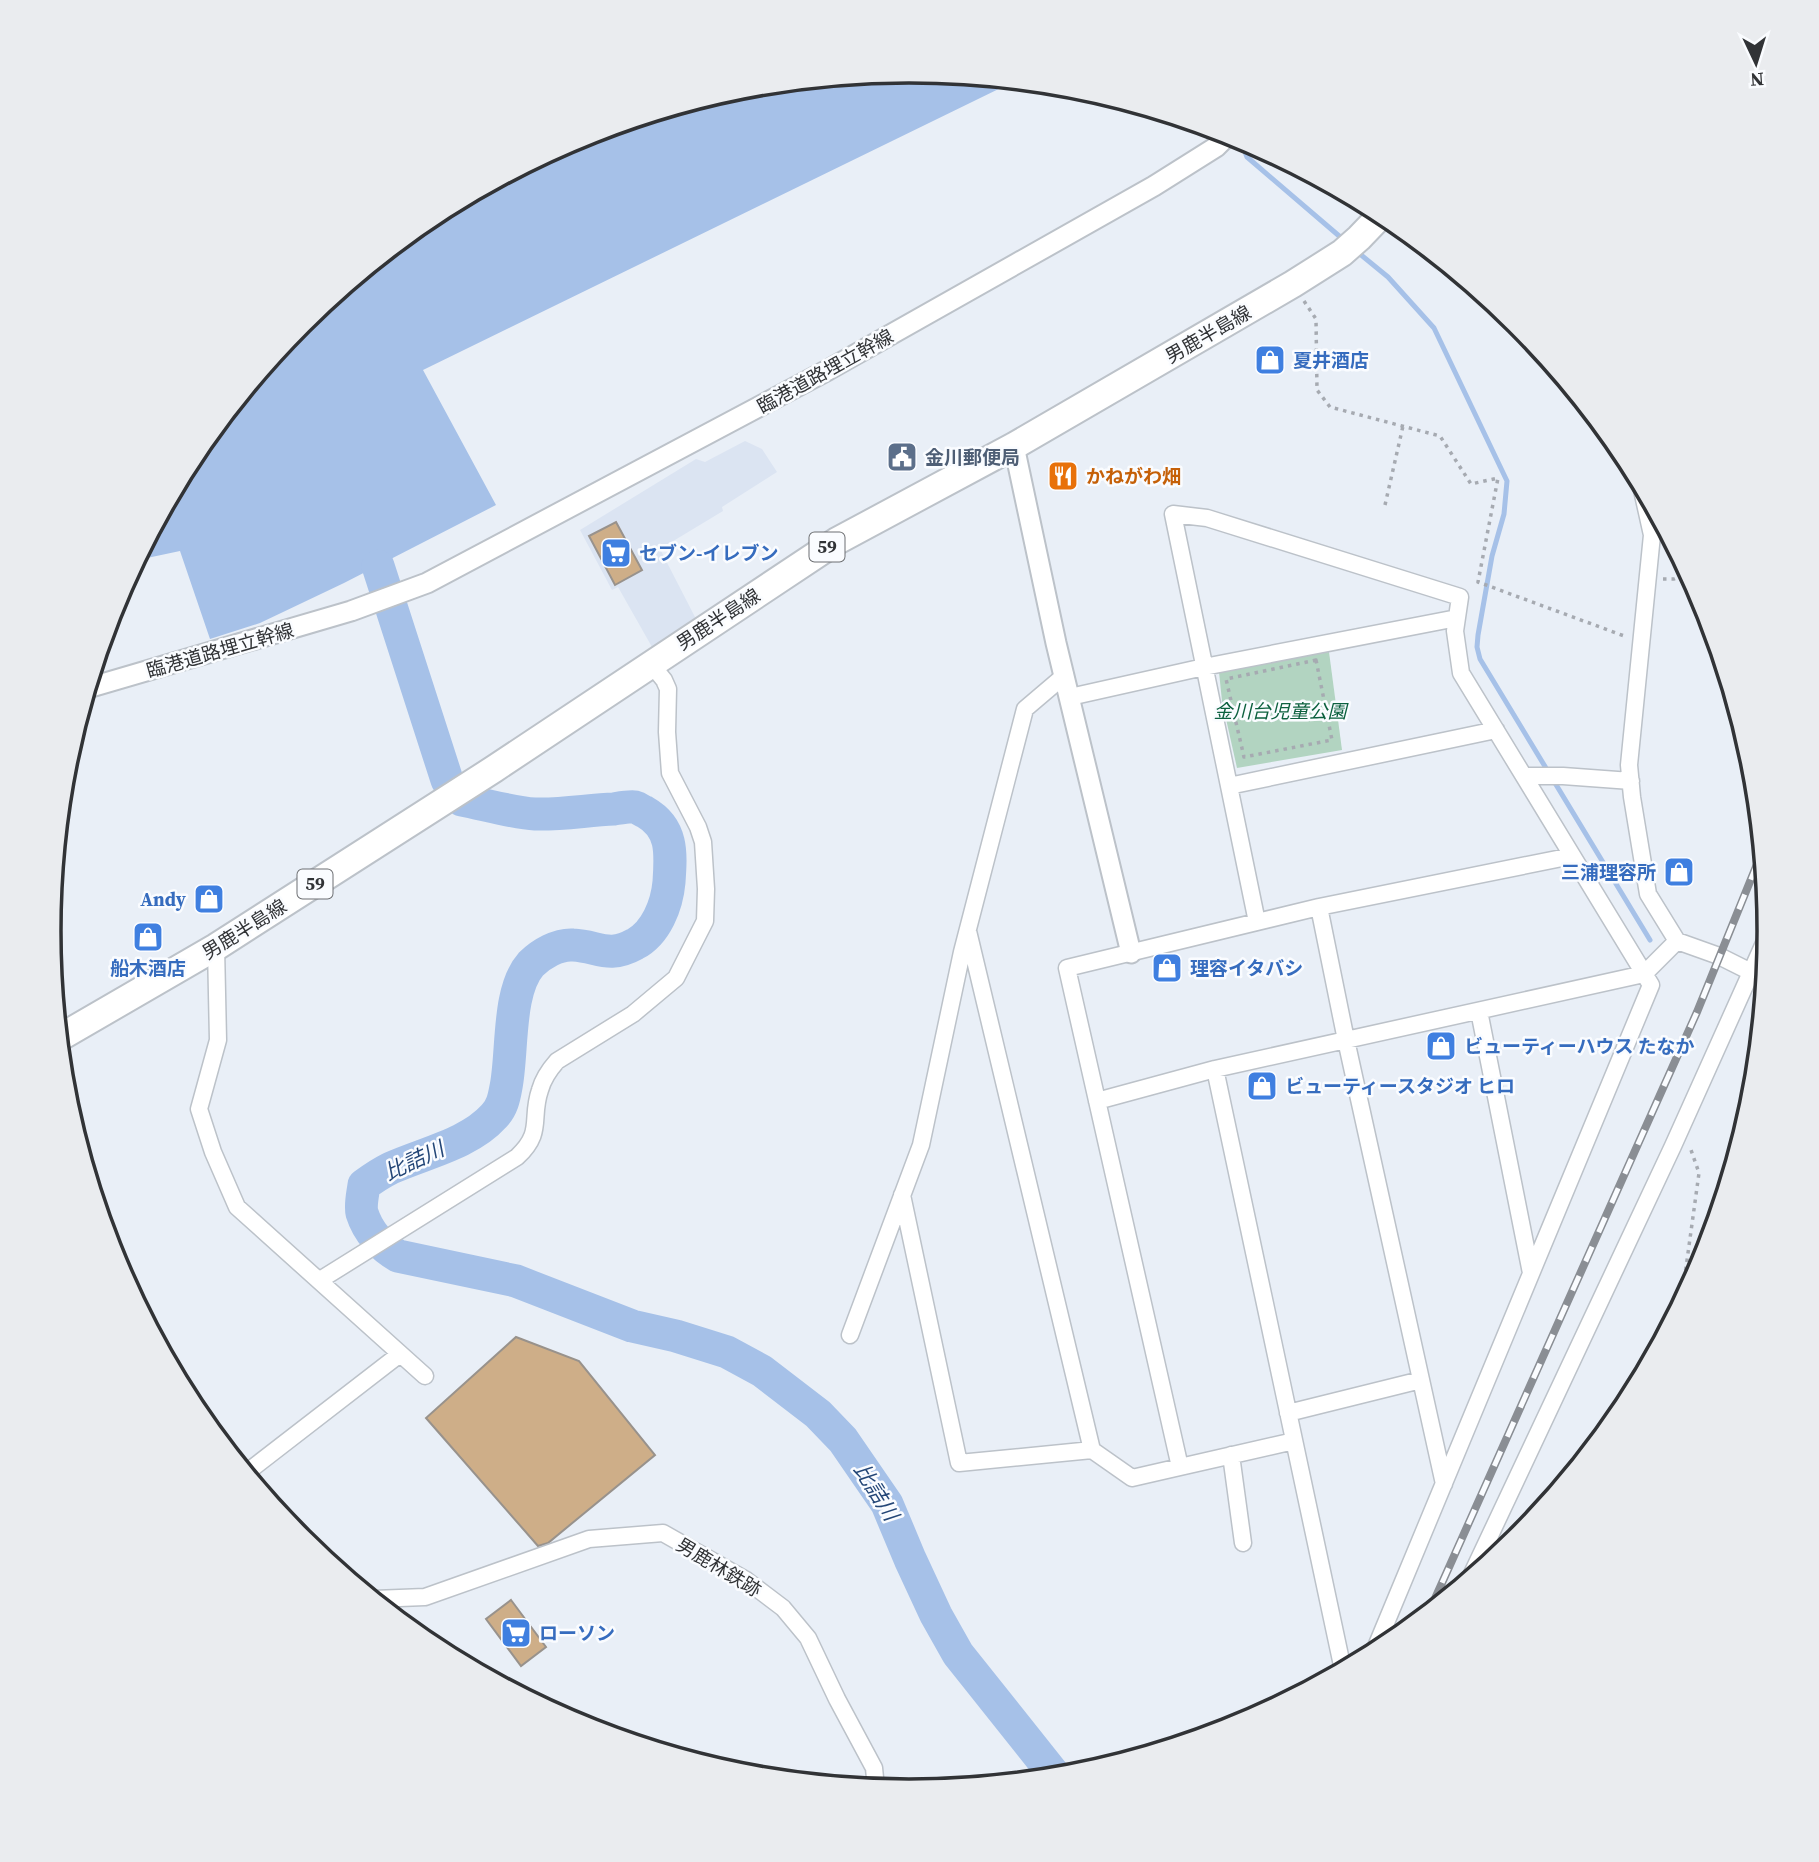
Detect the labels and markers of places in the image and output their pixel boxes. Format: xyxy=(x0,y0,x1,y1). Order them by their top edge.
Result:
shop icon: 夏井酒店 xyxy=(1253,343,1287,377)
place label: 夏井酒店 xyxy=(1293,347,1369,373)
public building icon: 金川郵便局 xyxy=(885,440,919,474)
place label: 金川郵便局 xyxy=(925,444,1020,470)
restaurant icon: かねがわ畑 xyxy=(1046,459,1080,493)
place label: かねがわ畑 xyxy=(1086,463,1181,489)
supermarket icon: セブン-イレブン xyxy=(599,536,633,570)
place label: セブン-イレブン xyxy=(639,540,778,566)
shop icon: 三浦理容所 xyxy=(1662,855,1696,889)
place label: 三浦理容所 xyxy=(1561,859,1656,885)
shop icon: Andy xyxy=(192,882,226,916)
place label: Andy xyxy=(140,886,187,912)
shop icon: 船木酒店 xyxy=(131,920,165,954)
shop icon: 理容イタバシ xyxy=(1150,951,1184,985)
place label: 船木酒店 xyxy=(110,955,186,981)
place label: 理容イタバシ xyxy=(1190,955,1303,981)
shop icon: ビューティーハウス たなか xyxy=(1424,1029,1458,1063)
place label: ビューティーハウス たなか xyxy=(1464,1033,1695,1059)
shop icon: ビューティースタジオ ヒロ xyxy=(1245,1069,1279,1103)
place label: ビューティースタジオ ヒロ xyxy=(1285,1073,1515,1099)
supermarket icon: ローソン xyxy=(499,1616,533,1650)
place label: ローソン xyxy=(539,1620,615,1646)

